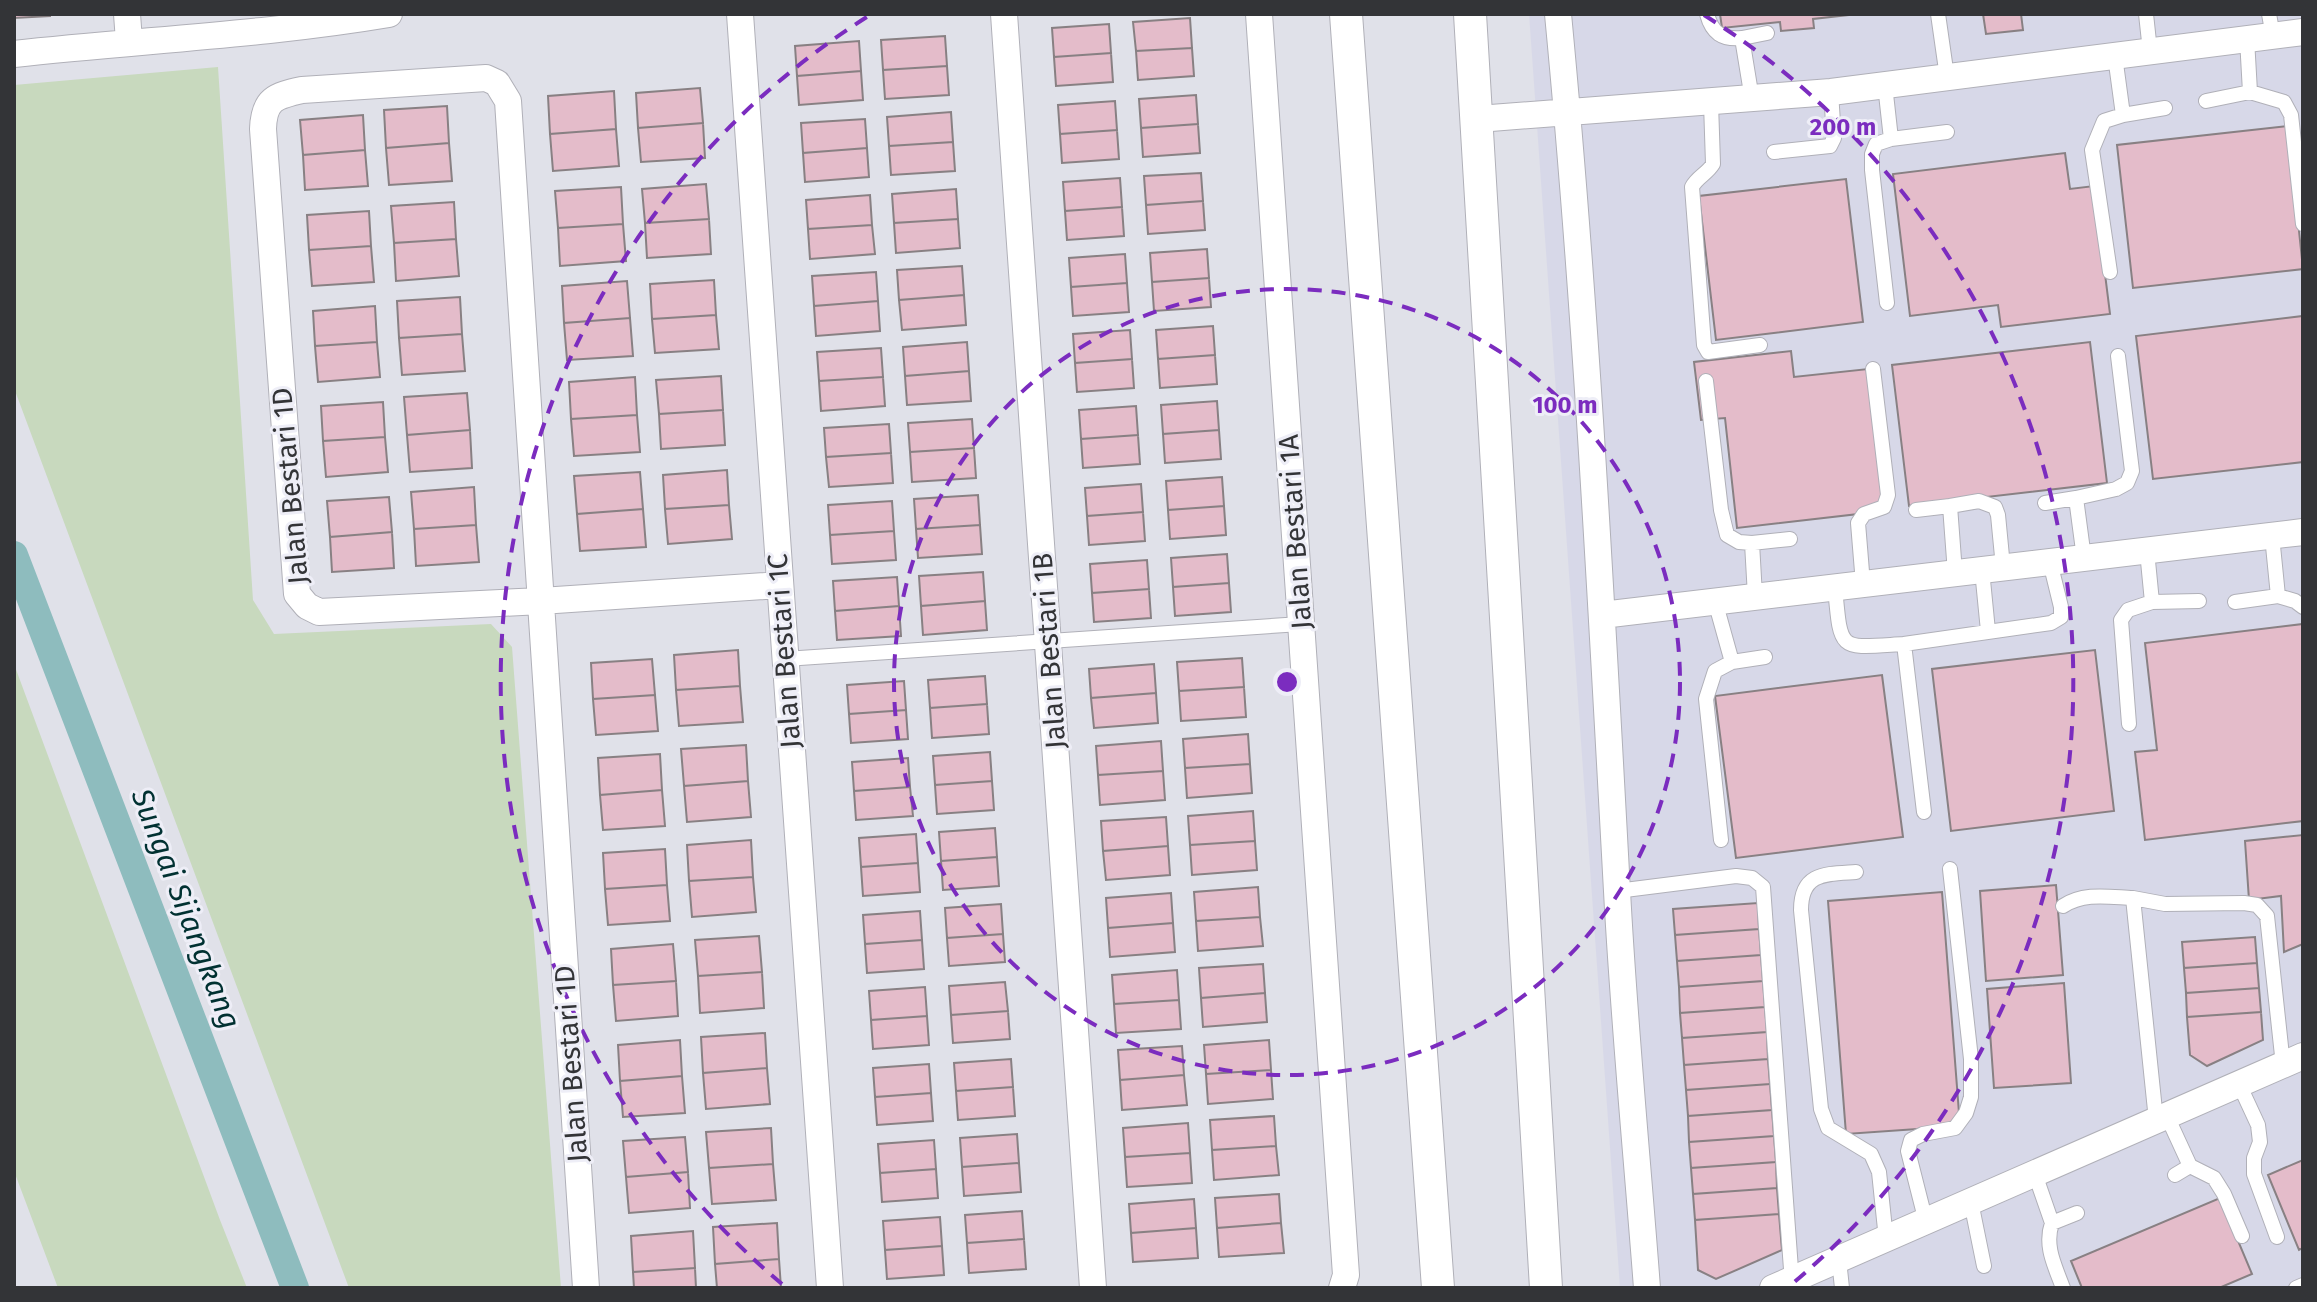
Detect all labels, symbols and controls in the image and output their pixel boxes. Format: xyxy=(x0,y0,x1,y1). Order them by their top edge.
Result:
text: 200 m xyxy=(1810,113,1876,141)
street label: Jalan Bestari 1D xyxy=(265,386,315,586)
text: 100 m xyxy=(1532,391,1598,419)
street label: Jalan Bestari 1A xyxy=(1272,433,1318,631)
street label: Jalan Bestari 1C xyxy=(761,552,807,749)
street label: Jalan Bestari 1B xyxy=(1026,552,1072,750)
centre of rings xyxy=(1273,668,1301,696)
water label: Sungai Sijangkang xyxy=(123,783,248,1034)
street label: Jalan Bestari 1D xyxy=(548,964,594,1164)

